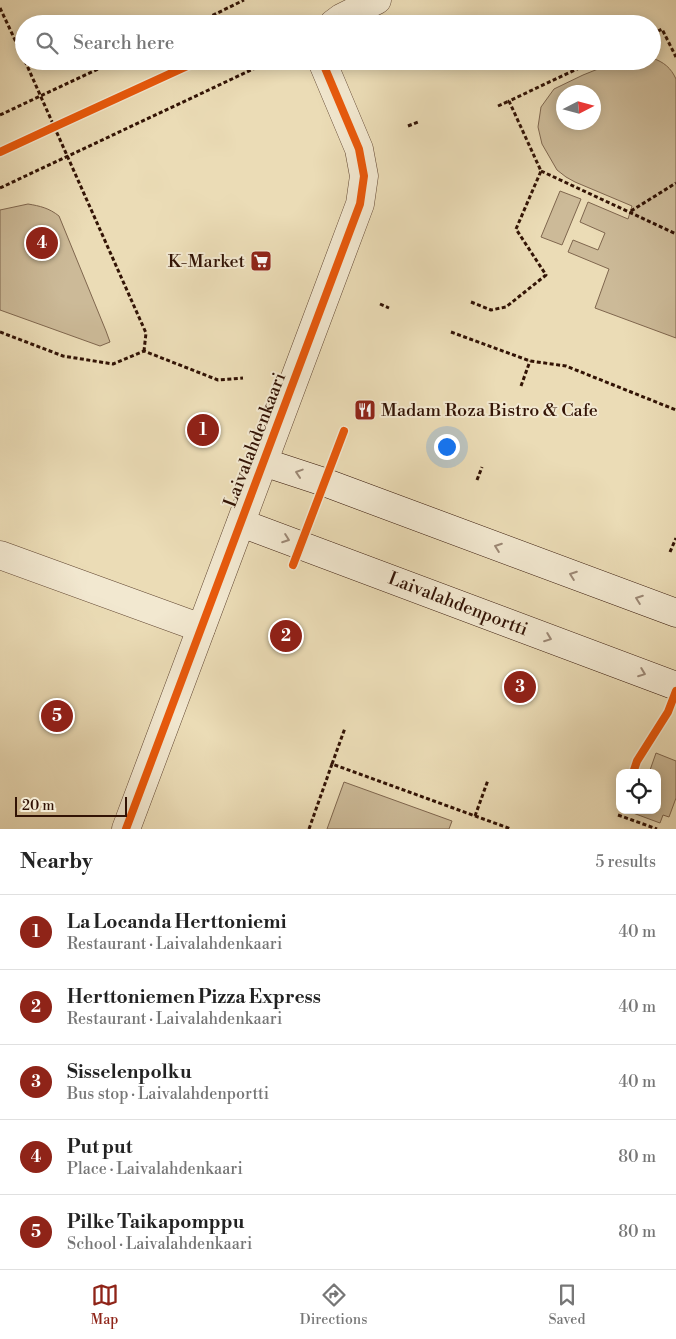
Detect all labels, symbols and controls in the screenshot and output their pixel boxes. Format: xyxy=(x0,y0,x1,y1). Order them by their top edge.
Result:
search box xyxy=(15,15,661,70)
icon: search xyxy=(33,29,61,57)
text: Search here xyxy=(73,31,174,55)
north arrow xyxy=(556,85,601,130)
pin: 4 xyxy=(26,224,58,262)
supermarket icon: K-Market xyxy=(249,249,273,273)
place label: K-Market xyxy=(168,250,246,273)
street label: Laivalahdenkaari xyxy=(219,369,291,511)
restaurant icon: Madam Roza Bistro & Cafe xyxy=(353,398,377,422)
place label: Madam Roza Bistro & Cafe xyxy=(381,399,598,422)
pin: 1 xyxy=(187,411,219,449)
your location xyxy=(434,434,460,460)
one-way arrow xyxy=(295,469,303,479)
one-way arrow xyxy=(282,533,290,543)
one-way arrow xyxy=(495,543,503,553)
street label: Laivalahdenportti xyxy=(385,567,531,641)
one-way arrow xyxy=(569,570,578,581)
one-way arrow xyxy=(635,595,644,605)
pin: 2 xyxy=(270,617,302,655)
one-way arrow xyxy=(543,632,552,642)
one-way arrow xyxy=(637,667,646,677)
pin: 3 xyxy=(504,668,536,706)
pin: 5 xyxy=(41,697,73,735)
map controls xyxy=(616,769,661,814)
button: locate xyxy=(616,769,661,814)
scale bar xyxy=(15,794,128,817)
text: 20 m xyxy=(22,797,54,815)
text: Nearby xyxy=(20,849,93,875)
text: 5 results xyxy=(595,852,656,872)
text: La Locanda Herttoniemi xyxy=(67,910,287,934)
text: 1 xyxy=(32,922,40,942)
text: 40 m xyxy=(619,922,656,942)
text: Restaurant · Laivalahdenkaari xyxy=(67,934,282,954)
text: Herttoniemen Pizza Express xyxy=(67,985,321,1009)
text: 2 xyxy=(31,997,41,1017)
text: 40 m xyxy=(619,997,656,1017)
text: Restaurant · Laivalahdenkaari xyxy=(67,1009,282,1029)
text: Sisselenpolku xyxy=(67,1060,192,1084)
text: 3 xyxy=(31,1072,41,1092)
text: 40 m xyxy=(619,1072,656,1092)
text: Bus stop · Laivalahdenportti xyxy=(67,1084,269,1104)
text: Put put xyxy=(67,1135,132,1159)
text: 4 xyxy=(31,1147,41,1167)
text: 80 m xyxy=(618,1147,656,1167)
text: Place · Laivalahdenkaari xyxy=(67,1159,243,1179)
text: Pilke Taikapomppu xyxy=(67,1210,244,1234)
text: 5 xyxy=(31,1222,41,1242)
text: 80 m xyxy=(618,1222,656,1242)
text: School · Laivalahdenkaari xyxy=(67,1234,252,1254)
tab: Map xyxy=(91,1281,119,1329)
tab: Directions xyxy=(300,1281,367,1329)
tab: Saved xyxy=(549,1281,585,1329)

